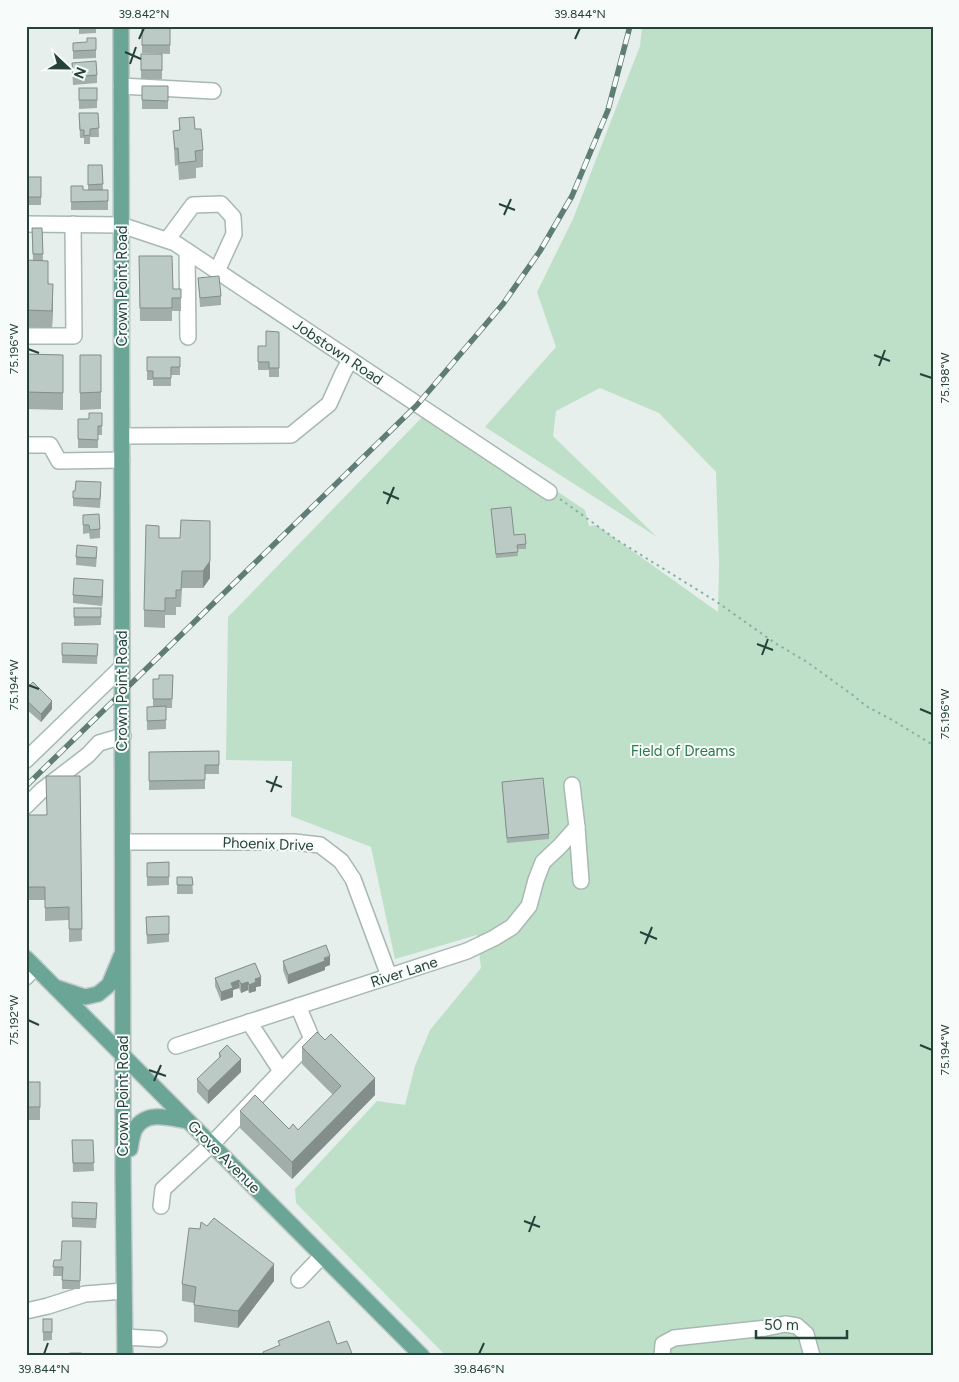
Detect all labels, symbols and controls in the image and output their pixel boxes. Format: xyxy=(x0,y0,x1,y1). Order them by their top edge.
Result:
text: 39.842°N xyxy=(118,7,170,21)
text: 39.844°N xyxy=(554,7,606,21)
north arrow xyxy=(42,42,92,92)
text: N xyxy=(70,64,89,81)
street label: Crown Point Road xyxy=(113,225,131,347)
street label: Jobstown Road xyxy=(290,315,386,389)
text: 75.196°W xyxy=(7,323,21,374)
text: 75.198°W xyxy=(938,352,952,403)
street label: Crown Point Road xyxy=(113,630,131,752)
text: 75.194°W xyxy=(7,659,21,711)
text: 75.196°W xyxy=(938,688,952,739)
park label: Field of Dreams xyxy=(631,742,735,760)
street label: Phoenix Drive xyxy=(222,833,314,855)
street label: River Lane xyxy=(368,953,440,991)
text: 75.192°W xyxy=(7,994,21,1045)
text: 75.194°W xyxy=(938,1024,952,1076)
street label: Crown Point Road xyxy=(114,1035,132,1157)
street label: Grove Avenue xyxy=(184,1117,264,1197)
scale bar xyxy=(756,1307,848,1339)
text: 50 m xyxy=(764,1316,799,1334)
text: 39.844°N xyxy=(18,1362,70,1376)
text: 39.846°N xyxy=(453,1362,505,1376)

